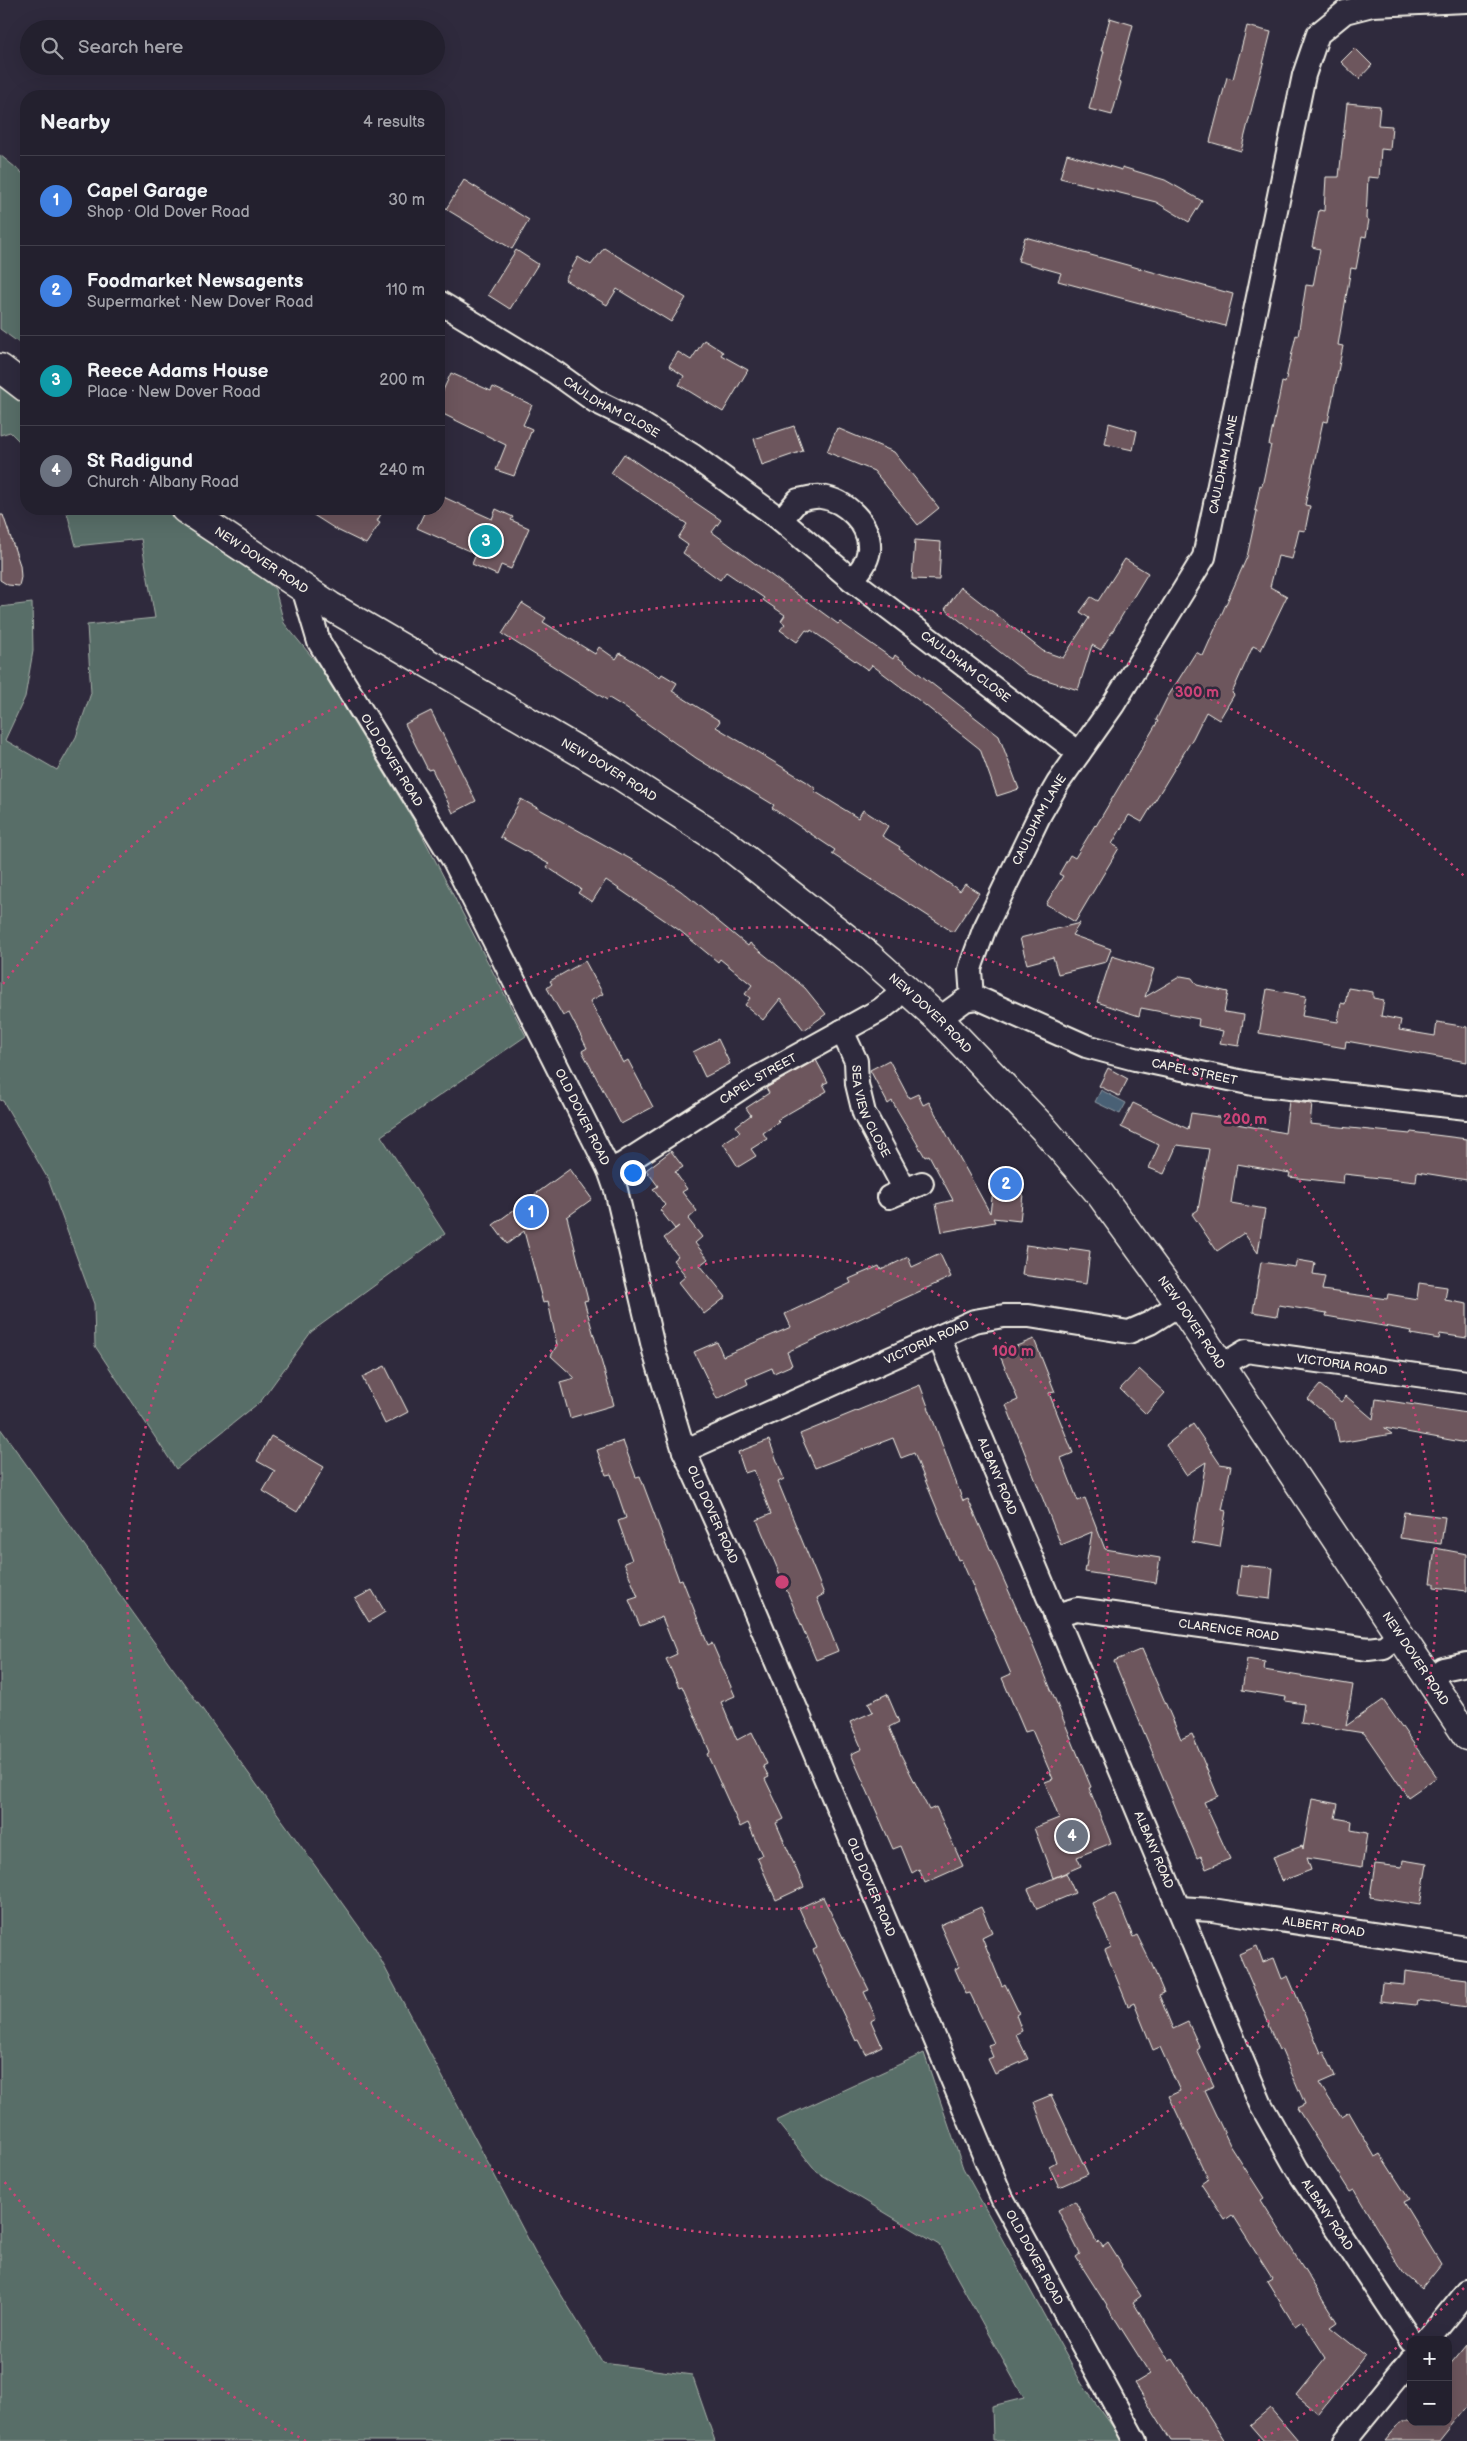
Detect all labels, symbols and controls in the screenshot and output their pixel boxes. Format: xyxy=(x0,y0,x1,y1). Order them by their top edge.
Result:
search box xyxy=(20,20,445,75)
icon: search xyxy=(38,34,66,62)
text: Search here xyxy=(78,36,183,59)
text: Nearby xyxy=(40,110,110,135)
text: 4 results xyxy=(363,113,425,132)
text: Capel Garage xyxy=(87,180,208,203)
text: 1 xyxy=(53,191,59,210)
text: 30 m xyxy=(388,191,425,210)
text: Shop · Old Dover Road xyxy=(87,203,250,222)
text: Foodmarket Newsagents xyxy=(87,270,303,293)
text: 2 xyxy=(51,281,61,300)
text: 110 m xyxy=(386,281,425,300)
text: Supermarket · New Dover Road xyxy=(87,293,313,312)
text: Reece Adams House xyxy=(87,360,268,383)
text: 3 xyxy=(51,371,61,390)
text: 200 m xyxy=(379,371,425,390)
street label: CAULDHAM CLOSE xyxy=(560,373,662,441)
text: Place · New Dover Road xyxy=(87,383,261,402)
street label: CAULDHAM LANE xyxy=(1206,413,1241,515)
text: St Radigund xyxy=(87,450,193,473)
text: 4 xyxy=(51,461,61,480)
text: 240 m xyxy=(379,461,425,480)
text: Church · Albany Road xyxy=(87,473,239,492)
pin: 3 xyxy=(470,522,502,560)
street label: NEW DOVER ROAD xyxy=(212,524,311,597)
street label: CAULDHAM CLOSE xyxy=(918,628,1014,706)
text: 300 m xyxy=(1175,683,1219,702)
street label: OLD DOVER ROAD xyxy=(358,711,426,809)
street label: NEW DOVER ROAD xyxy=(559,735,660,805)
street label: CAULDHAM LANE xyxy=(1009,771,1070,867)
street label: NEW DOVER ROAD xyxy=(886,970,975,1056)
street label: CAPEL STREET xyxy=(717,1050,800,1108)
street label: CAPEL STREET xyxy=(1150,1055,1239,1088)
street label: SEA VIEW CLOSE xyxy=(849,1065,894,1160)
street label: OLD DOVER ROAD xyxy=(552,1066,613,1168)
text: 200 m xyxy=(1223,1110,1267,1129)
your location xyxy=(620,1160,646,1186)
pin: 2 xyxy=(990,1165,1022,1203)
pin: 1 xyxy=(515,1193,547,1231)
street label: NEW DOVER ROAD xyxy=(1155,1273,1229,1372)
street label: VICTORIA ROAD xyxy=(882,1317,972,1368)
text: 100 m xyxy=(992,1342,1034,1361)
street label: VICTORIA ROAD xyxy=(1295,1351,1389,1378)
street label: ALBANY ROAD xyxy=(975,1435,1020,1517)
street label: OLD DOVER ROAD xyxy=(684,1463,742,1566)
centre of rings xyxy=(773,1573,791,1591)
street label: NEW DOVER ROAD xyxy=(1379,1609,1452,1708)
street label: CLARENCE ROAD xyxy=(1177,1616,1280,1644)
street label: ALBANY ROAD xyxy=(1131,1809,1177,1891)
pin: 4 xyxy=(1056,1817,1088,1855)
street label: OLD DOVER ROAD xyxy=(844,1835,899,1939)
street label: ALBERT ROAD xyxy=(1282,1913,1366,1940)
street label: ALBANY ROAD xyxy=(1298,2176,1356,2253)
street label: OLD DOVER ROAD xyxy=(1002,2207,1067,2308)
map controls xyxy=(1407,2336,1452,2426)
button: + xyxy=(1407,2336,1452,2381)
button: − xyxy=(1407,2381,1452,2426)

